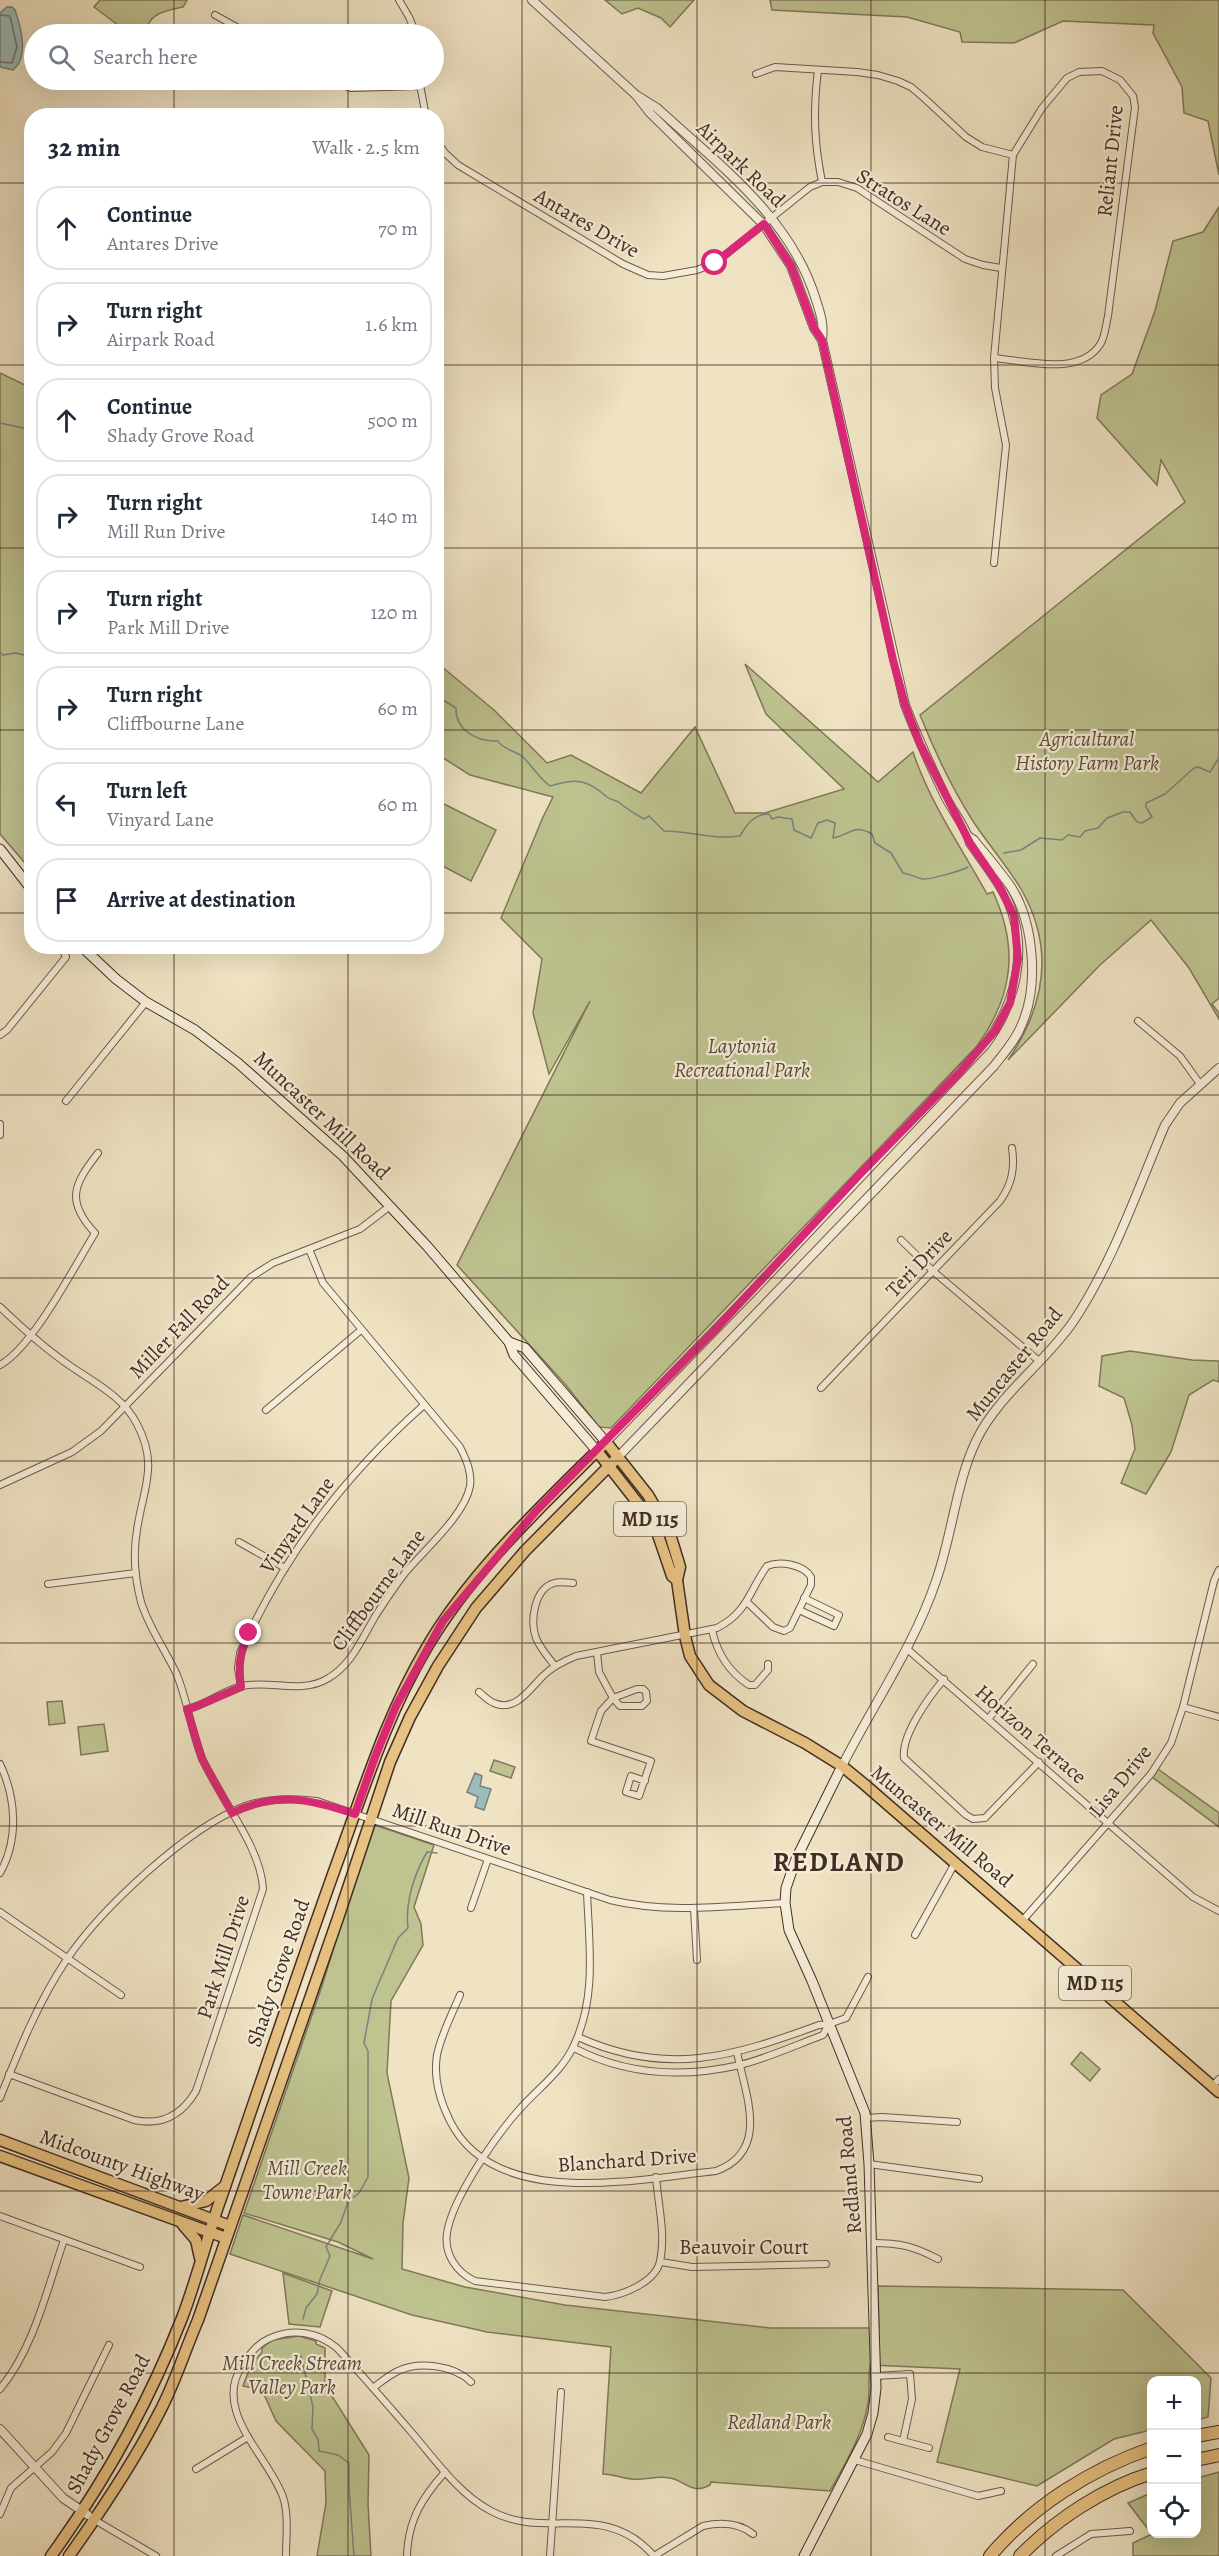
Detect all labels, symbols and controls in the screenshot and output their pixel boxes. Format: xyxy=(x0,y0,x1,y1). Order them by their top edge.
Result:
search box xyxy=(24,24,444,90)
icon: search xyxy=(45,41,78,74)
text: Search here xyxy=(93,42,198,72)
street label: Reliant Drive xyxy=(1090,104,1130,218)
street label: Airpark Road xyxy=(690,114,792,214)
text: 32 min xyxy=(48,130,120,165)
text: Walk · 2.5 km xyxy=(312,134,420,161)
street label: Stratos Lane xyxy=(851,162,957,242)
street label: Antares Drive xyxy=(528,181,645,264)
text: Continue xyxy=(107,200,192,230)
icon: ahead xyxy=(50,212,83,245)
text: 70 m xyxy=(378,215,418,242)
text: Antares Drive xyxy=(107,230,218,257)
route start xyxy=(701,249,727,275)
text: Turn right xyxy=(107,296,203,326)
icon: right xyxy=(50,308,83,341)
text: 1.6 km xyxy=(365,311,418,338)
text: Airpark Road xyxy=(107,326,215,353)
text: Continue xyxy=(107,392,192,422)
icon: ahead xyxy=(50,404,83,437)
text: 500 m xyxy=(367,407,418,434)
text: Shady Grove Road xyxy=(107,422,254,449)
text: Turn right xyxy=(107,488,203,518)
icon: right xyxy=(50,500,83,533)
text: 140 m xyxy=(371,503,418,530)
text: Mill Run Drive xyxy=(107,518,225,545)
text: Turn right xyxy=(107,584,203,614)
icon: right xyxy=(50,596,83,629)
text: 120 m xyxy=(370,599,418,626)
text: Park Mill Drive xyxy=(107,614,230,641)
text: Turn right xyxy=(107,680,203,710)
icon: right xyxy=(50,692,83,725)
text: 60 m xyxy=(378,695,418,722)
text: Cliffbourne Lane xyxy=(107,710,245,737)
park label: Agricultural History Farm Park xyxy=(1015,725,1159,777)
text: Turn left xyxy=(107,776,187,806)
icon: left xyxy=(50,788,83,821)
text: 60 m xyxy=(378,791,418,818)
text: Vinyard Lane xyxy=(107,806,214,833)
icon: arrive xyxy=(50,884,83,917)
text: Arrive at destination xyxy=(107,885,296,915)
park label: Laytonia Recreational Park xyxy=(674,1032,810,1084)
street label: Muncaster Mill Road xyxy=(248,1044,397,1186)
street label: Teri Drive xyxy=(879,1223,959,1303)
street label: Miller Fall Road xyxy=(123,1269,236,1385)
street label: Muncaster Road xyxy=(959,1300,1069,1427)
street label: Vinyard Lane xyxy=(253,1471,341,1580)
road number: MD 115 xyxy=(614,1502,686,1536)
street label: Cliffbourne Lane xyxy=(324,1523,432,1657)
route end xyxy=(235,1619,261,1645)
street label: Horizon Terrace xyxy=(969,1678,1093,1790)
street label: Lisa Drive xyxy=(1082,1739,1158,1823)
street label: Muncaster Mill Road xyxy=(865,1758,1019,1894)
street label: Mill Run Drive xyxy=(389,1796,515,1862)
district label: REDLAND xyxy=(773,1844,905,1880)
street label: Park Mill Drive xyxy=(190,1892,256,2022)
street label: Shady Grove Road xyxy=(240,1895,317,2051)
road number: MD 115 xyxy=(1059,1966,1131,2000)
street label: Redland Road xyxy=(830,2114,868,2235)
street label: Midcounty Highway xyxy=(36,2122,209,2208)
street label: Blanchard Drive xyxy=(557,2141,697,2179)
park label: Mill Creek Towne Park xyxy=(262,2154,352,2206)
street label: Beauvoir Court xyxy=(679,2233,809,2261)
street label: Shady Grove Road xyxy=(59,2349,157,2499)
park label: Mill Creek Stream Valley Park xyxy=(222,2349,362,2401)
map controls xyxy=(1147,2376,1201,2538)
button: + xyxy=(1147,2376,1201,2430)
park label: Redland Park xyxy=(727,2408,831,2436)
button: − xyxy=(1147,2430,1201,2484)
button: locate xyxy=(1147,2484,1201,2538)

